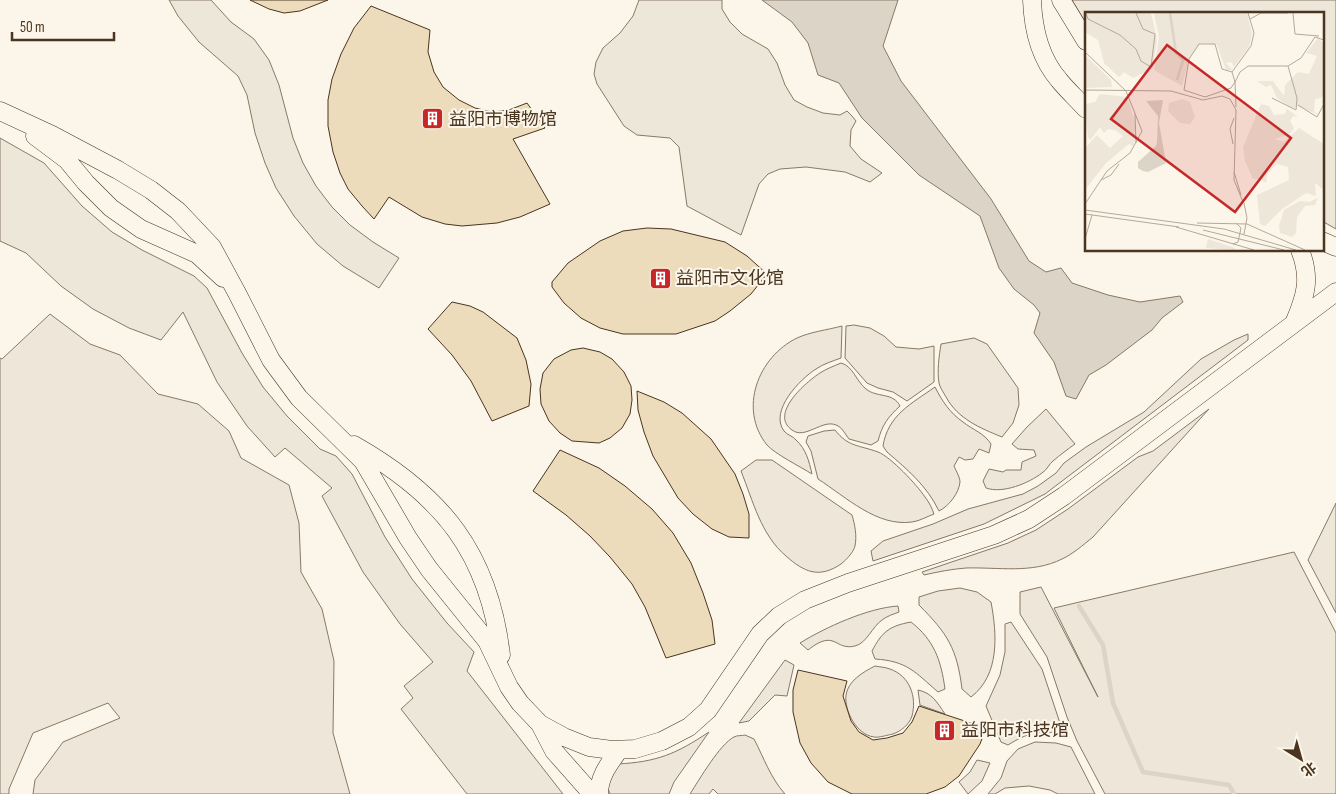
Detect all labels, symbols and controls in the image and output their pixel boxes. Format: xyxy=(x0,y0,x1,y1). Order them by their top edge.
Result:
scale bar xyxy=(12,10,115,42)
inset map xyxy=(1085,12,1324,251)
text: 50 m xyxy=(20,18,45,37)
building icon: 益阳市博物馆 xyxy=(421,107,445,131)
place label: 益阳市博物馆 xyxy=(449,109,557,130)
building icon: 益阳市文化馆 xyxy=(648,266,672,290)
place label: 益阳市文化馆 xyxy=(676,268,784,289)
building icon: 益阳市科技馆 xyxy=(933,718,957,742)
place label: 益阳市科技馆 xyxy=(961,720,1069,741)
north arrow xyxy=(1276,734,1326,784)
text: 北 xyxy=(1298,758,1319,780)

